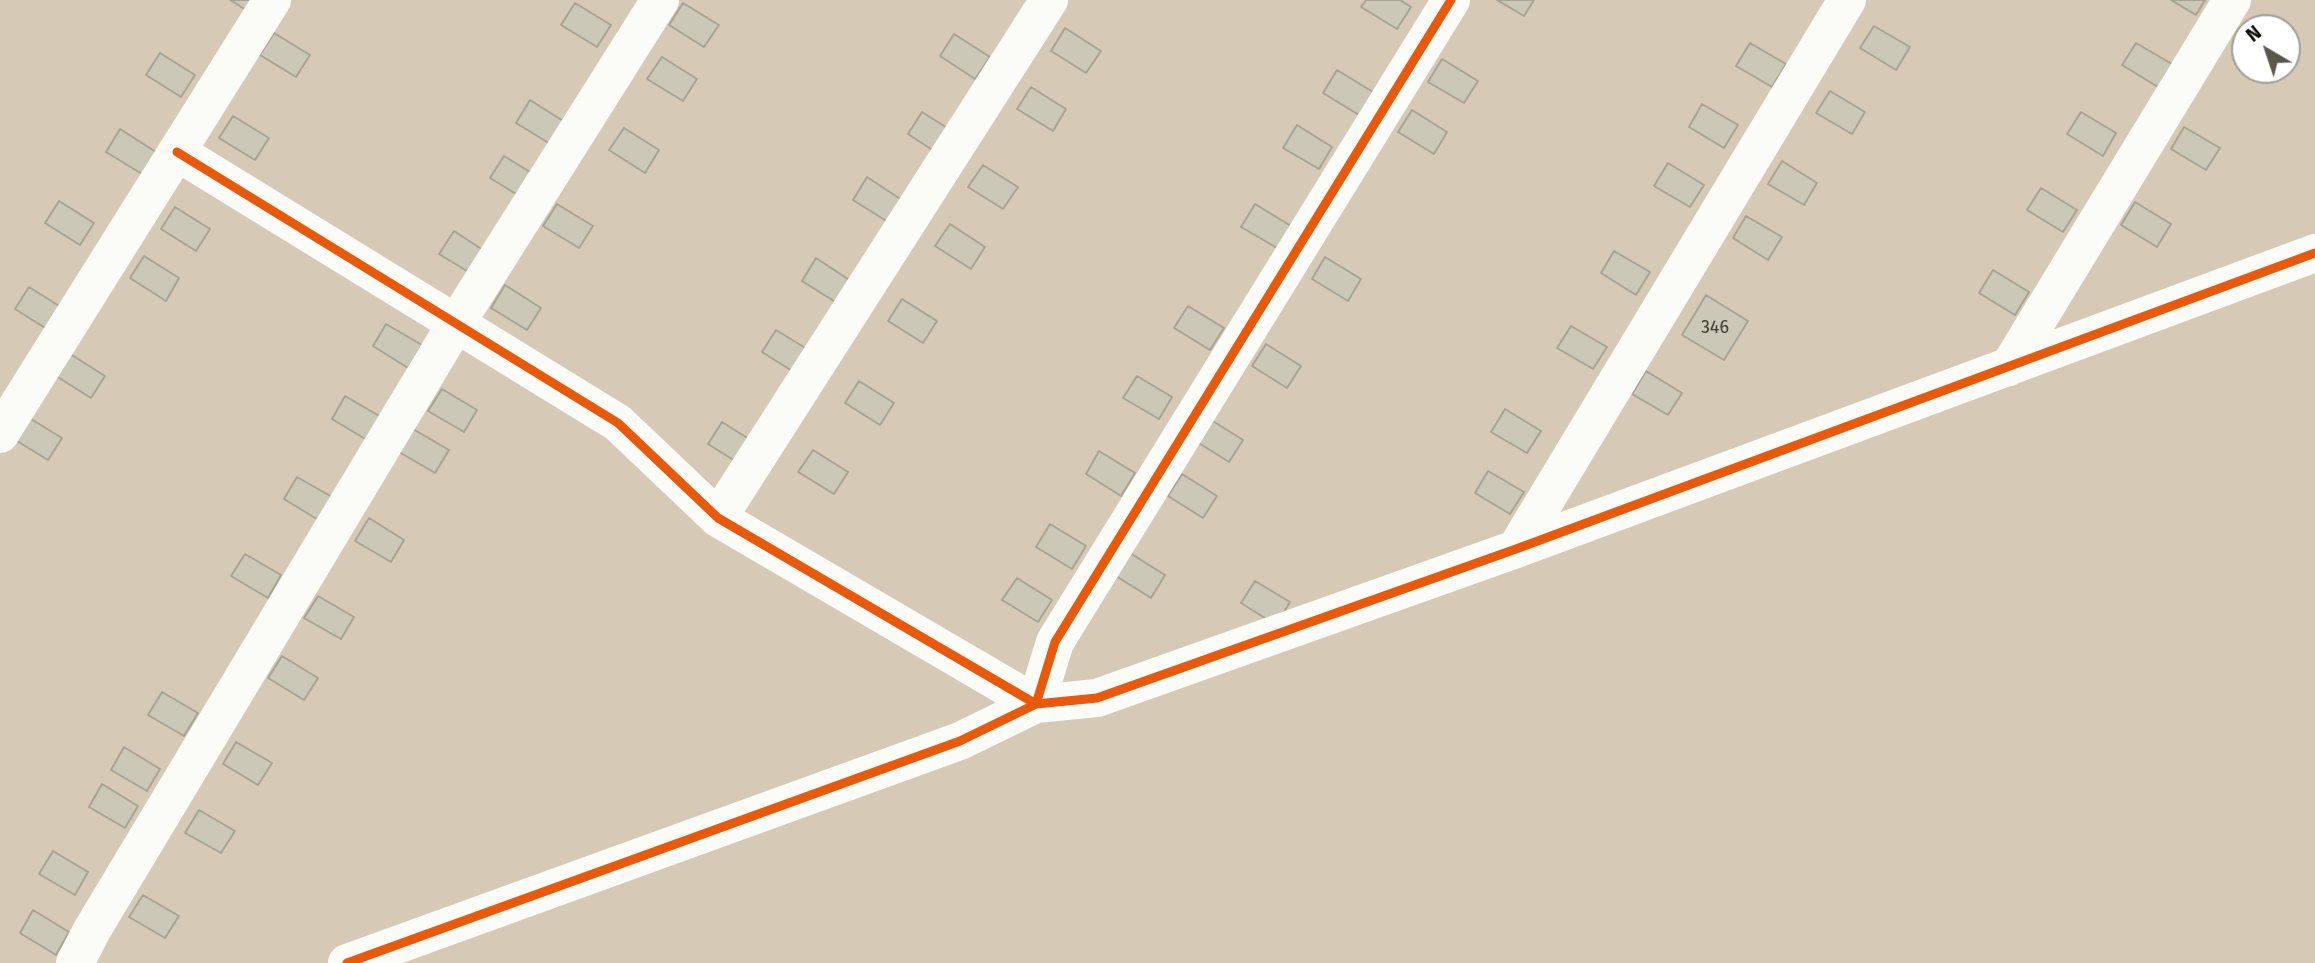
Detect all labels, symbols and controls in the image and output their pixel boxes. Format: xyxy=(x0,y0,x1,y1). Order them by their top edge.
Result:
north arrow xyxy=(2231,14,2301,84)
text: N xyxy=(2242,21,2266,47)
house number: 346 xyxy=(1701,317,1729,339)

